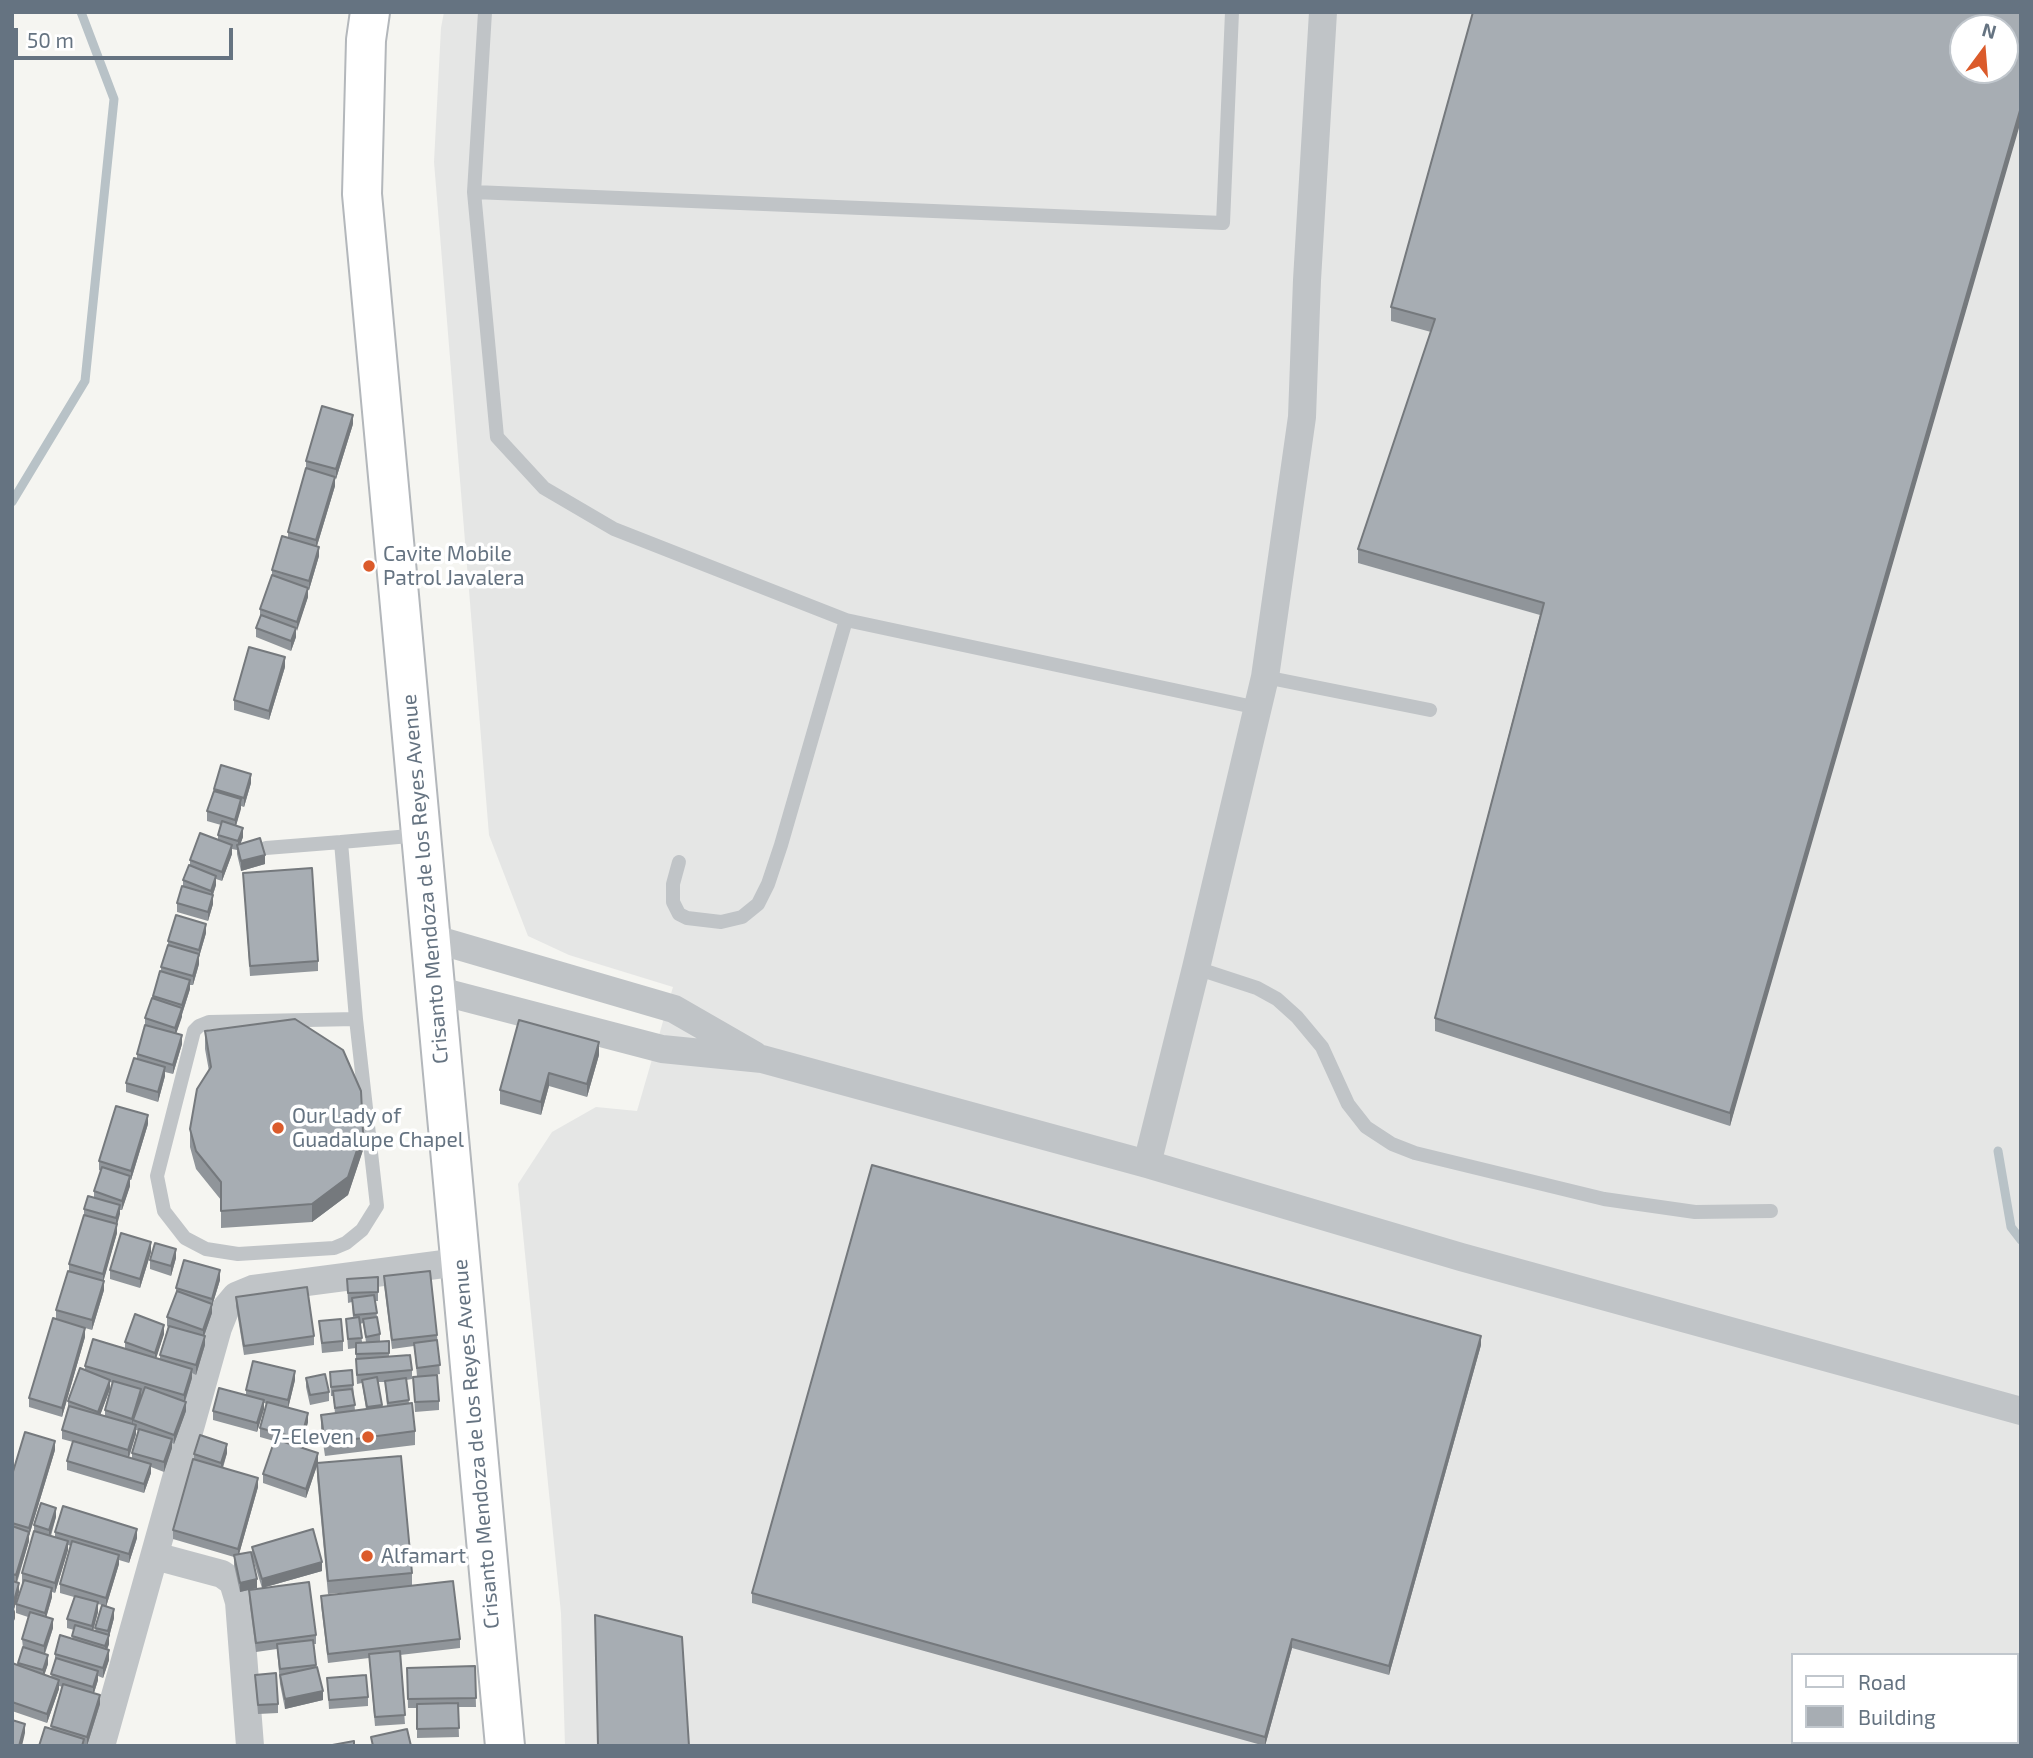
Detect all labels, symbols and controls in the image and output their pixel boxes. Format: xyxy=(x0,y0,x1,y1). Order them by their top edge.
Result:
scale bar xyxy=(18,14,236,58)
north arrow xyxy=(1949,14,2019,84)
text: N xyxy=(1980,17,1999,43)
text: 50 m xyxy=(27,27,74,52)
place label: Cavite Mobile Patrol Javalera xyxy=(383,541,525,591)
marker: Cavite Mobile Patrol Javalera xyxy=(361,558,377,574)
street label: Crisanto Mendoza de los Reyes Avenue xyxy=(396,693,454,1065)
place label: Our Lady of Guadalupe Chapel xyxy=(292,1103,464,1153)
marker: Our Lady of Guadalupe Chapel xyxy=(270,1120,286,1136)
street label: Crisanto Mendoza de los Reyes Avenue xyxy=(447,1258,505,1630)
place label: 7-Eleven xyxy=(271,1424,354,1450)
marker: 7-Eleven xyxy=(360,1429,376,1445)
place label: Alfamart xyxy=(381,1543,466,1569)
marker: Alfamart xyxy=(359,1548,375,1564)
legend xyxy=(1792,1653,2019,1744)
text: Road xyxy=(1858,1669,1906,1694)
text: Building xyxy=(1858,1704,1936,1729)

